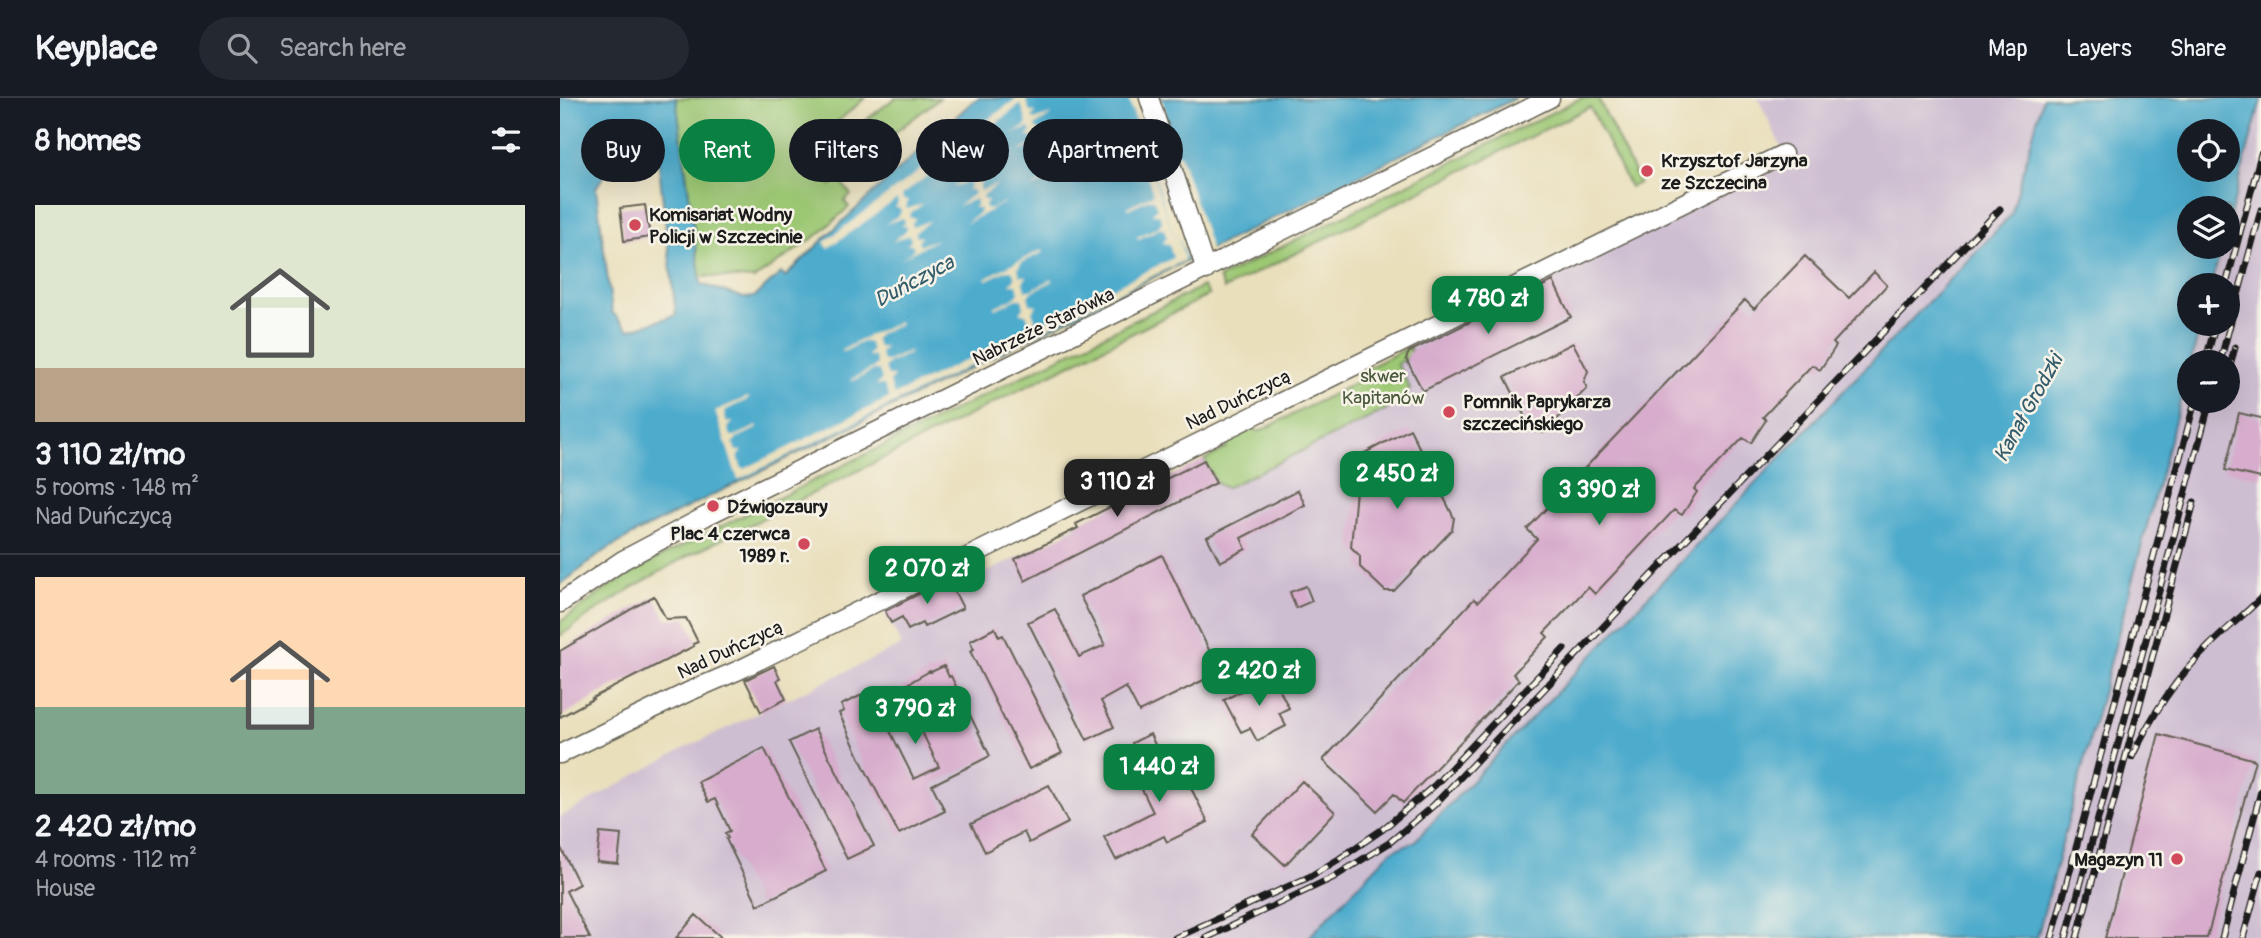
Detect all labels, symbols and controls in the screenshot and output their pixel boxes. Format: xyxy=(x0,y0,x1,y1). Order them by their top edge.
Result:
search box xyxy=(199,17,689,80)
text: Keyplace xyxy=(35,28,157,69)
icon: search xyxy=(223,29,261,67)
text: Search here xyxy=(279,32,406,64)
text: Map xyxy=(1988,34,2028,63)
text: Layers xyxy=(2066,34,2132,63)
text: Share xyxy=(2170,34,2226,63)
chip: Buy xyxy=(581,119,665,182)
chip: Rent xyxy=(679,119,775,182)
chip: Filters xyxy=(789,119,902,182)
chip: New xyxy=(916,119,1009,182)
chip: Apartment xyxy=(1023,119,1183,182)
map controls xyxy=(2177,119,2240,413)
button: locate xyxy=(2177,119,2240,182)
icon: filters xyxy=(487,121,525,159)
text: 8 homes xyxy=(35,122,141,159)
place label: Krzysztof Jarzyna ze Szczecina xyxy=(1661,149,1808,195)
marker: Krzysztof Jarzyna ze Szczecina xyxy=(1639,163,1655,179)
button: layers xyxy=(2177,196,2240,259)
place label: Komisariat Wodny Policji w Szczecinie xyxy=(649,203,803,249)
marker: Komisariat Wodny Policji w Szczecinie xyxy=(627,217,643,233)
water label: Duńczyca xyxy=(870,249,960,314)
icon: home xyxy=(217,250,343,376)
button: + xyxy=(2177,273,2240,336)
pin: 4 780 zł xyxy=(1416,276,1560,336)
street label: Nabrzeże Starówka xyxy=(969,282,1118,372)
text: 4 780 zł xyxy=(1448,284,1528,313)
water label: Kanał Grodzki xyxy=(1988,347,2071,467)
button: − xyxy=(2177,350,2240,413)
street label: Nad Duńczycą xyxy=(1182,364,1295,436)
park label: skwer Kapitanów xyxy=(1342,364,1424,410)
place label: Pomnik Paprykarza szczecińskiego xyxy=(1463,390,1611,436)
marker: Pomnik Paprykarza szczecińskiego xyxy=(1441,404,1457,420)
text: 3 110 zł/mo xyxy=(35,436,185,473)
pin: 2 450 zł xyxy=(1325,452,1469,511)
text: 2 450 zł xyxy=(1356,459,1438,488)
pin: 3 110 zł xyxy=(1045,460,1189,519)
text: 3 110 zł xyxy=(1080,467,1154,496)
pin: 3 390 zł xyxy=(1527,468,1671,527)
text: 5 rooms · 148 m² xyxy=(35,473,199,502)
text: 3 390 zł xyxy=(1559,475,1639,504)
place label: Dźwigozaury xyxy=(727,495,828,519)
marker: Dźwigozaury xyxy=(705,498,721,514)
text: Nad Duńczycą xyxy=(35,502,173,531)
place label: Plac 4 czerwca 1989 r. xyxy=(670,522,790,568)
marker: Plac 4 czerwca 1989 r. xyxy=(796,536,812,552)
pin: 2 070 zł xyxy=(855,546,999,606)
text: 2 070 zł xyxy=(885,554,969,583)
street label: Nad Duńczycą xyxy=(674,615,787,685)
icon: home xyxy=(217,622,343,748)
pin: 2 420 zł xyxy=(1187,648,1331,708)
text: 2 420 zł xyxy=(1218,656,1300,685)
pin: 3 790 zł xyxy=(843,686,987,746)
text: 3 790 zł xyxy=(875,694,955,723)
pin: 1 440 zł xyxy=(1087,744,1231,804)
text: 1 440 zł xyxy=(1119,752,1199,781)
text: 2 420 zł/mo xyxy=(35,808,196,845)
text: 4 rooms · 112 m² xyxy=(35,845,197,874)
place label: Magazyn 11 xyxy=(2074,848,2163,872)
marker: Magazyn 11 xyxy=(2169,851,2185,867)
text: House xyxy=(35,874,95,903)

